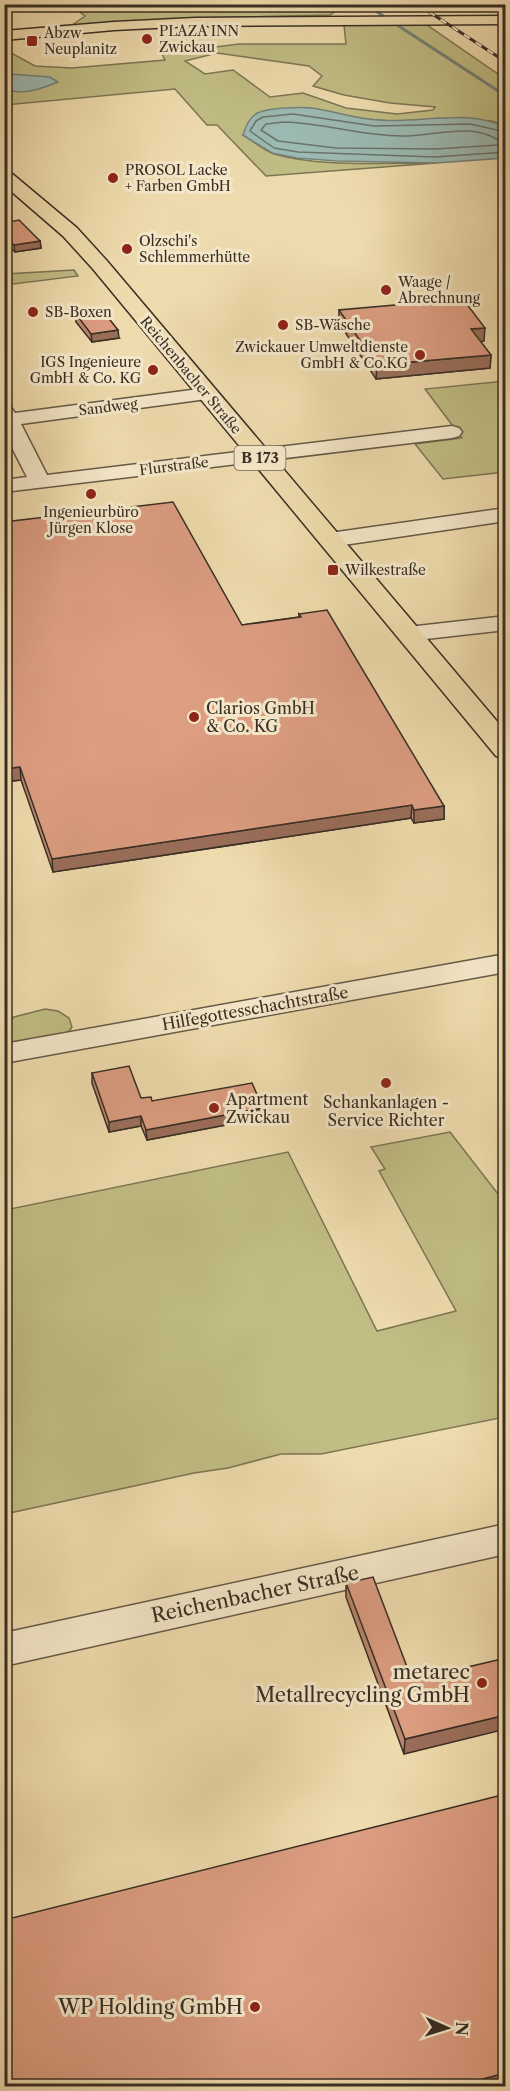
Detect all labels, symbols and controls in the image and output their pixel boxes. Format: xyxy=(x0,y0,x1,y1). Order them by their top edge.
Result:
place label: PLAZA INN Zwickau xyxy=(159,22,240,56)
place label: Abzw Neuplanitz xyxy=(43,24,117,58)
marker: PLAZA INN Zwickau xyxy=(140,32,154,46)
marker: Abzw Neuplanitz xyxy=(25,34,39,48)
place label: PROSOL Lacke + Farben GmbH xyxy=(125,161,231,195)
marker: PROSOL Lacke + Farben GmbH xyxy=(106,171,120,185)
place label: Olzschi's Schlemmerhütte xyxy=(139,232,250,266)
marker: Olzschi's Schlemmerhütte xyxy=(120,242,134,256)
place label: Waage / Abrechnung xyxy=(397,273,481,307)
marker: Waage / Abrechnung xyxy=(379,283,393,297)
place label: SB-Boxen xyxy=(45,303,112,321)
marker: SB-Boxen xyxy=(26,305,40,319)
street label: Reichenbacher Straße xyxy=(136,312,246,438)
place label: SB-Wäsche xyxy=(295,316,371,334)
marker: SB-Wäsche xyxy=(276,318,290,332)
place label: Zwickauer Umweltdienste GmbH & Co.KG xyxy=(235,338,408,372)
marker: Zwickauer Umweltdienste GmbH & Co.KG xyxy=(413,348,427,362)
place label: IGS Ingenieure GmbH & Co. KG xyxy=(30,353,141,387)
marker: IGS Ingenieure GmbH & Co. KG xyxy=(146,363,160,377)
street label: Sandweg xyxy=(77,394,139,420)
road number: B 173 xyxy=(234,446,286,470)
street label: Flurstraße xyxy=(138,453,210,479)
marker: Ingenieurbüro Jürgen Klose xyxy=(84,487,98,501)
place label: Ingenieurbüro Jürgen Klose xyxy=(43,503,139,537)
place label: Wilkestraße xyxy=(344,561,426,579)
marker: Wilkestraße xyxy=(326,563,340,577)
place label: Clarios GmbH & Co. KG xyxy=(206,698,315,736)
marker: Clarios GmbH & Co. KG xyxy=(187,710,201,724)
street label: Hilfegottesschachtstraße xyxy=(160,982,350,1034)
marker: Schankanlagen - Service Richter xyxy=(379,1076,393,1090)
place label: Apartment Zwickau xyxy=(225,1089,308,1127)
place label: Schankanlagen - Service Richter xyxy=(323,1092,449,1130)
marker: Apartment Zwickau xyxy=(207,1101,221,1115)
street label: Reichenbacher Straße xyxy=(149,1560,361,1628)
place label: metarec Metallrecycling GmbH xyxy=(255,1660,470,1707)
marker: metarec Metallrecycling GmbH xyxy=(475,1676,489,1690)
place label: WP Holding GmbH xyxy=(57,1995,243,2019)
north arrow xyxy=(417,1998,477,2058)
marker: WP Holding GmbH xyxy=(248,2000,262,2014)
text: N xyxy=(452,2021,472,2036)

